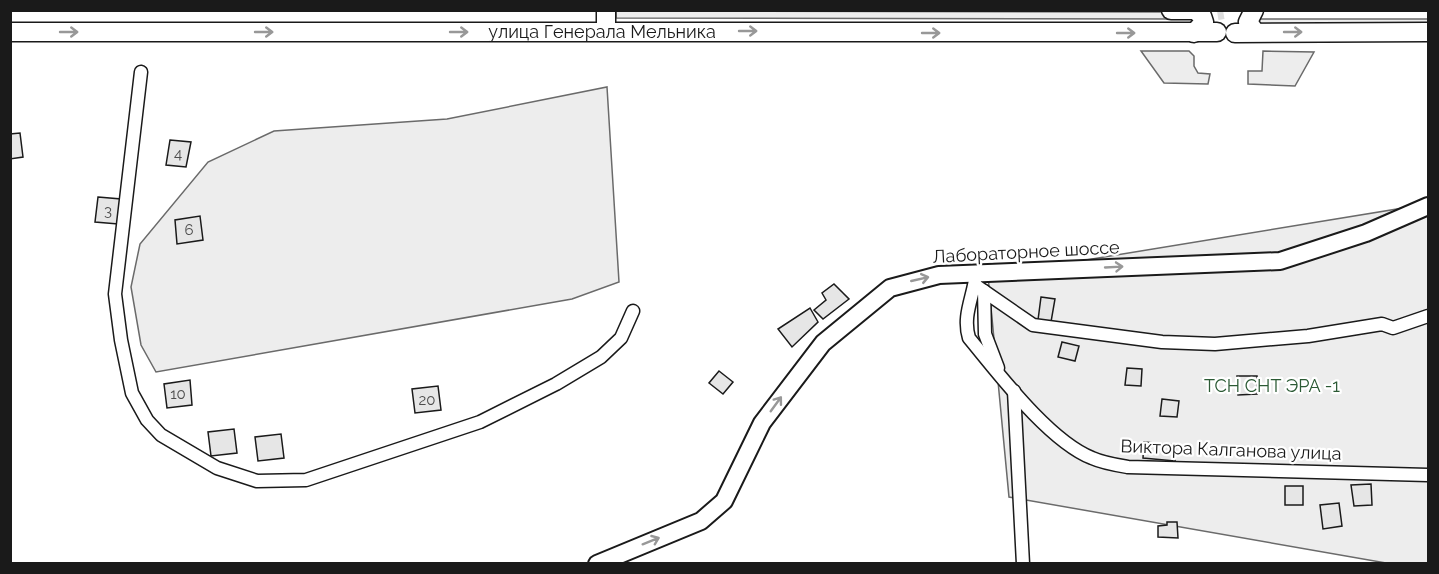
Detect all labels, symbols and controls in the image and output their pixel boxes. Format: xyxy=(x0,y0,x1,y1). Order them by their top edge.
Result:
street label: улица Генерала Мельника xyxy=(488,21,716,42)
one-way arrow xyxy=(738,25,758,37)
one-way arrow xyxy=(58,26,78,38)
one-way arrow xyxy=(253,26,273,38)
one-way arrow xyxy=(448,26,468,38)
one-way arrow xyxy=(1283,26,1303,38)
one-way arrow xyxy=(920,27,940,39)
one-way arrow xyxy=(1115,27,1135,39)
house number: 4 xyxy=(174,145,182,163)
house number: 3 xyxy=(104,202,112,220)
house number: 6 xyxy=(184,221,194,239)
street label: Лабораторное шоссе xyxy=(932,236,1120,267)
one-way arrow xyxy=(1104,261,1124,272)
one-way arrow xyxy=(910,272,929,284)
park label: ТСН СНТ ЭРА -1 xyxy=(1204,375,1340,396)
house number: 10 xyxy=(170,385,186,403)
house number: 20 xyxy=(419,391,436,409)
one-way arrow xyxy=(770,396,782,412)
street label: Виктора Калганова улица xyxy=(1120,435,1342,464)
one-way arrow xyxy=(641,535,660,546)

